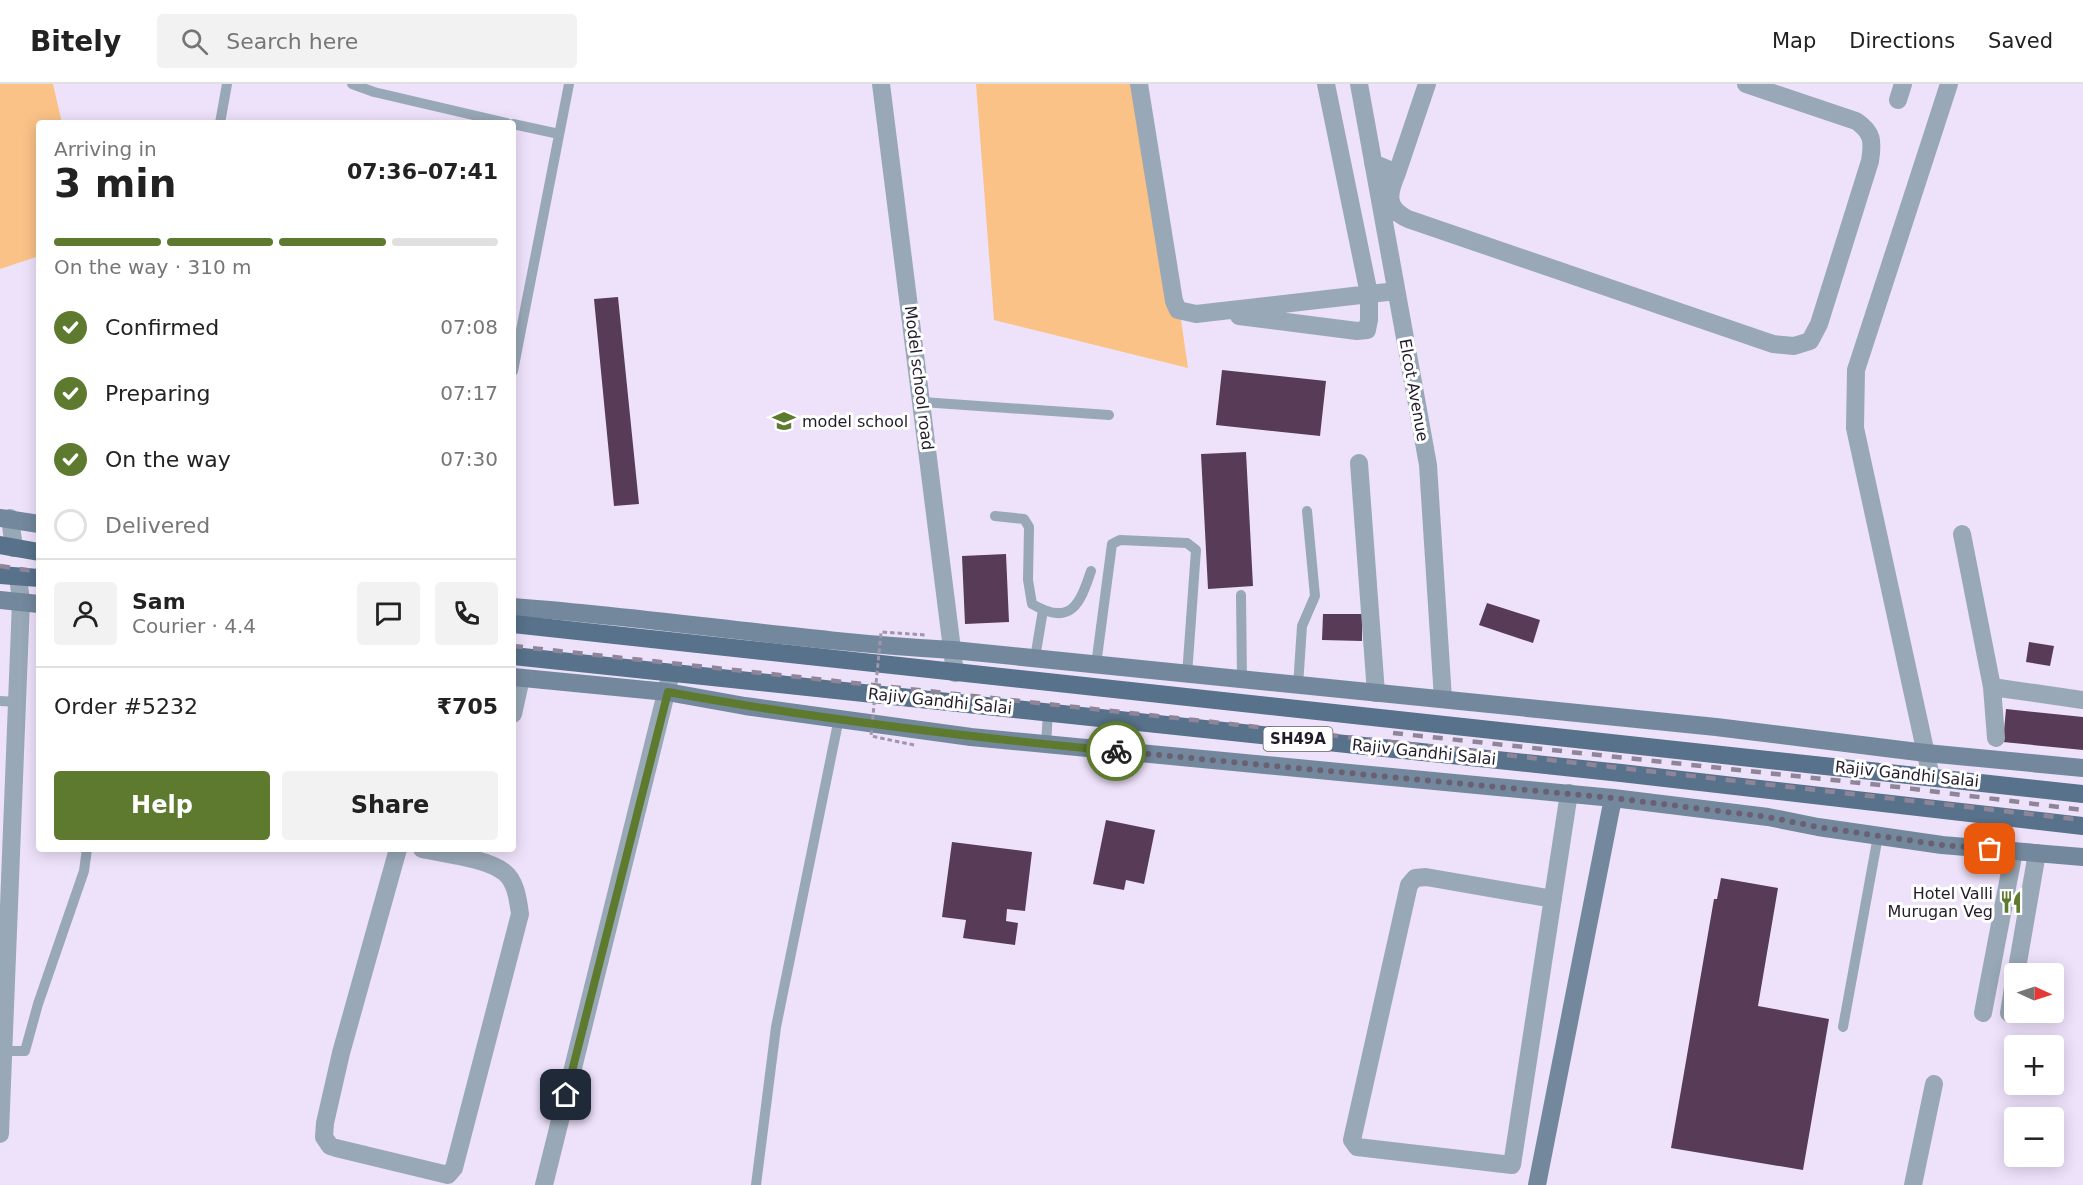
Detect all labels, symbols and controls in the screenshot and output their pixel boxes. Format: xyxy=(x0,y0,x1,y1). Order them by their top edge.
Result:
search box xyxy=(157,14,577,68)
text: Bitely xyxy=(30,25,121,58)
icon: search xyxy=(178,25,211,58)
text: Search here xyxy=(226,29,358,54)
text: Map xyxy=(1772,29,1816,53)
text: Directions xyxy=(1849,29,1955,53)
text: Saved xyxy=(1988,29,2053,53)
text: Arriving in xyxy=(54,137,157,161)
text: 07:36–07:41 xyxy=(347,159,498,184)
text: 3 min xyxy=(54,161,176,206)
text: On the way · 310 m xyxy=(54,255,252,279)
street label: Model school road xyxy=(901,305,937,451)
icon: check xyxy=(54,311,87,344)
text: Confirmed xyxy=(105,315,219,340)
text: 07:08 xyxy=(440,315,498,339)
street label: Elcot Avenue xyxy=(1396,337,1432,443)
icon: check xyxy=(54,377,87,410)
text: Preparing xyxy=(105,381,211,406)
text: 07:17 xyxy=(440,381,498,405)
school or university icon: model school xyxy=(771,408,797,434)
place label: model school xyxy=(802,412,908,431)
icon: check xyxy=(54,443,87,476)
text: On the way xyxy=(105,447,231,472)
text: 07:30 xyxy=(440,447,498,471)
text: Delivered xyxy=(105,513,210,538)
button: person xyxy=(54,582,117,645)
button: chat xyxy=(357,582,420,645)
button: phone xyxy=(435,582,498,645)
text: Sam xyxy=(132,589,186,614)
text: Courier · 4.4 xyxy=(132,614,256,638)
street label: Rajiv Gandhi Salai xyxy=(867,684,1013,718)
text: Order #5232 xyxy=(54,694,198,719)
text: ₹705 xyxy=(437,694,498,719)
courier xyxy=(1086,721,1146,781)
road number: SH49A xyxy=(1264,727,1332,751)
icon: bike xyxy=(1100,735,1133,768)
street label: Rajiv Gandhi Salai xyxy=(1351,735,1497,769)
street label: Rajiv Gandhi Salai xyxy=(1834,757,1980,791)
button: Help xyxy=(54,771,270,840)
button: Share xyxy=(282,771,498,840)
pin xyxy=(1964,823,2015,874)
icon: bag xyxy=(1973,832,2006,865)
place label: Hotel Valli Murugan Veg xyxy=(1887,884,1993,921)
restaurant icon: Hotel Valli Murugan Veg xyxy=(1998,889,2024,915)
north arrow xyxy=(2004,963,2064,1023)
map controls xyxy=(2004,963,2064,1167)
button: + xyxy=(2004,1035,2064,1095)
pin xyxy=(540,1069,591,1120)
icon: home xyxy=(549,1078,582,1111)
button: − xyxy=(2004,1107,2064,1167)

